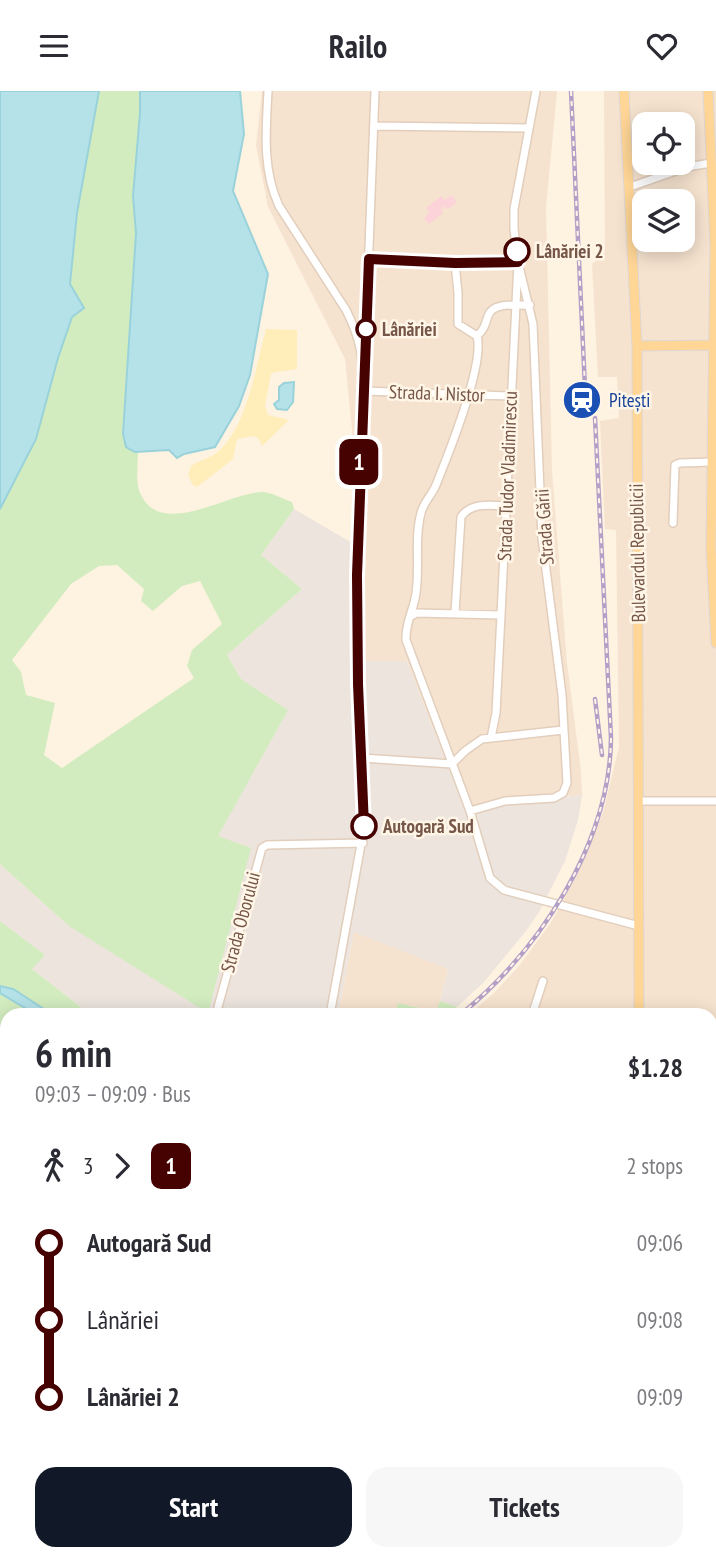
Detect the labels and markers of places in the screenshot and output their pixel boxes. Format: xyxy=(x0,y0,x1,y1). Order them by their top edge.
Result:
marker: Lânăriei 2 xyxy=(504,238,530,264)
place label: Lânăriei 2 xyxy=(536,239,604,263)
place label: Lânăriei xyxy=(382,317,437,341)
marker: Lânăriei xyxy=(356,319,376,339)
station icon: Pitești xyxy=(561,379,603,421)
place label: Pitești xyxy=(609,388,650,412)
marker: Autogară Sud xyxy=(351,813,377,839)
place label: Autogară Sud xyxy=(382,814,474,838)

